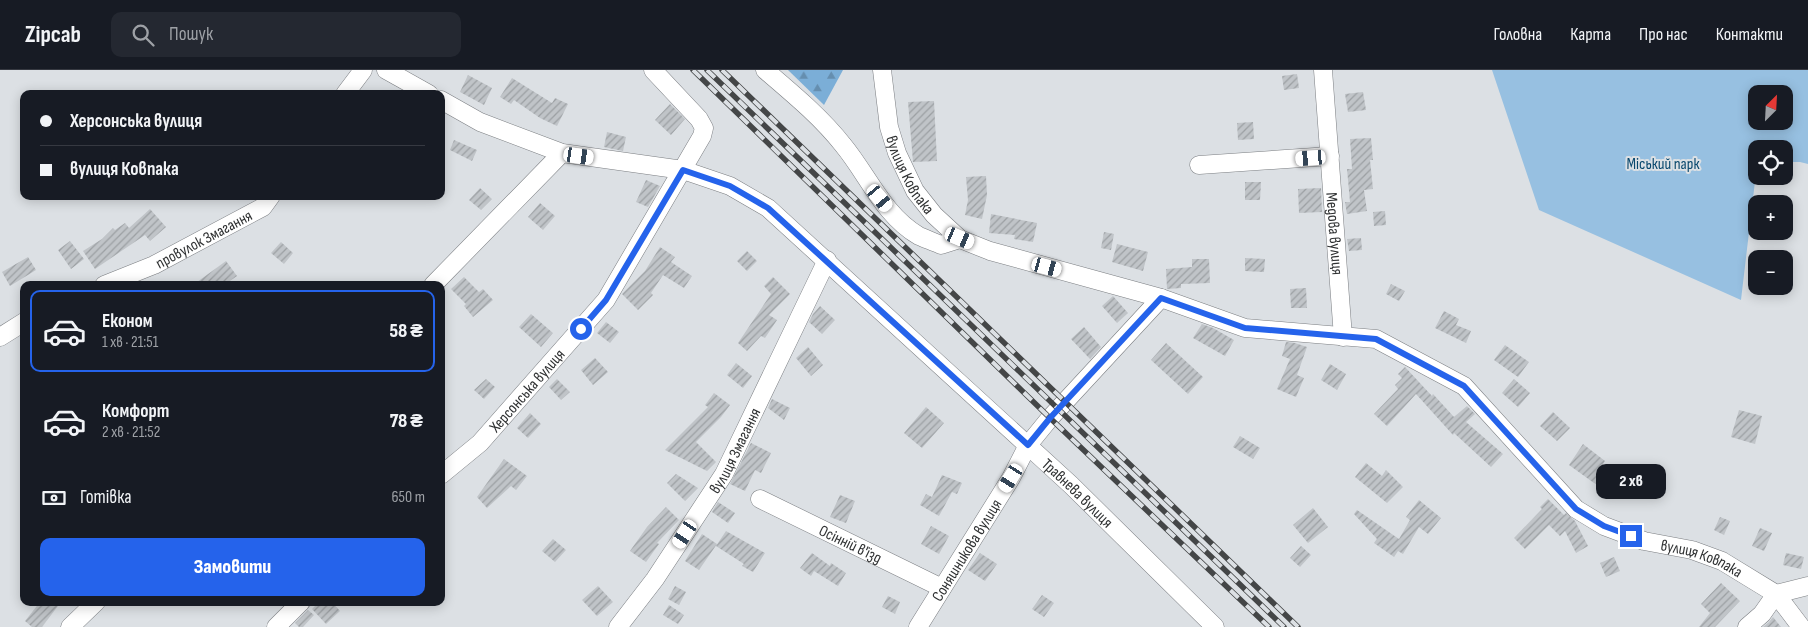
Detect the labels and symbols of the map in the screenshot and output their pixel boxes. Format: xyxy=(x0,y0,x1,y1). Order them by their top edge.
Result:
north arrow xyxy=(1748,85,1792,130)
street label: вулиця Ковпака xyxy=(881,134,938,219)
car xyxy=(563,146,594,166)
car xyxy=(1295,149,1326,167)
park label: Міський парк xyxy=(1627,155,1700,174)
car xyxy=(864,182,895,214)
street label: Медова вулиця xyxy=(1321,192,1346,276)
street label: провулок Змагання xyxy=(153,207,256,273)
car xyxy=(943,225,976,251)
car xyxy=(1030,256,1063,278)
route start xyxy=(570,318,592,340)
street label: Херсонська вулиця xyxy=(485,346,569,437)
street label: вулиця Змагання xyxy=(706,405,765,498)
street label: Травнева вулиця xyxy=(1037,455,1116,532)
car xyxy=(996,461,1025,495)
callout: 2 хв xyxy=(1596,464,1666,498)
street label: Соняшникова вулиця xyxy=(928,496,1006,605)
car xyxy=(670,517,699,551)
street label: Осінній в'їзд xyxy=(816,521,885,568)
route end xyxy=(1620,525,1642,547)
street label: вулиця Ковпака xyxy=(1659,536,1746,582)

